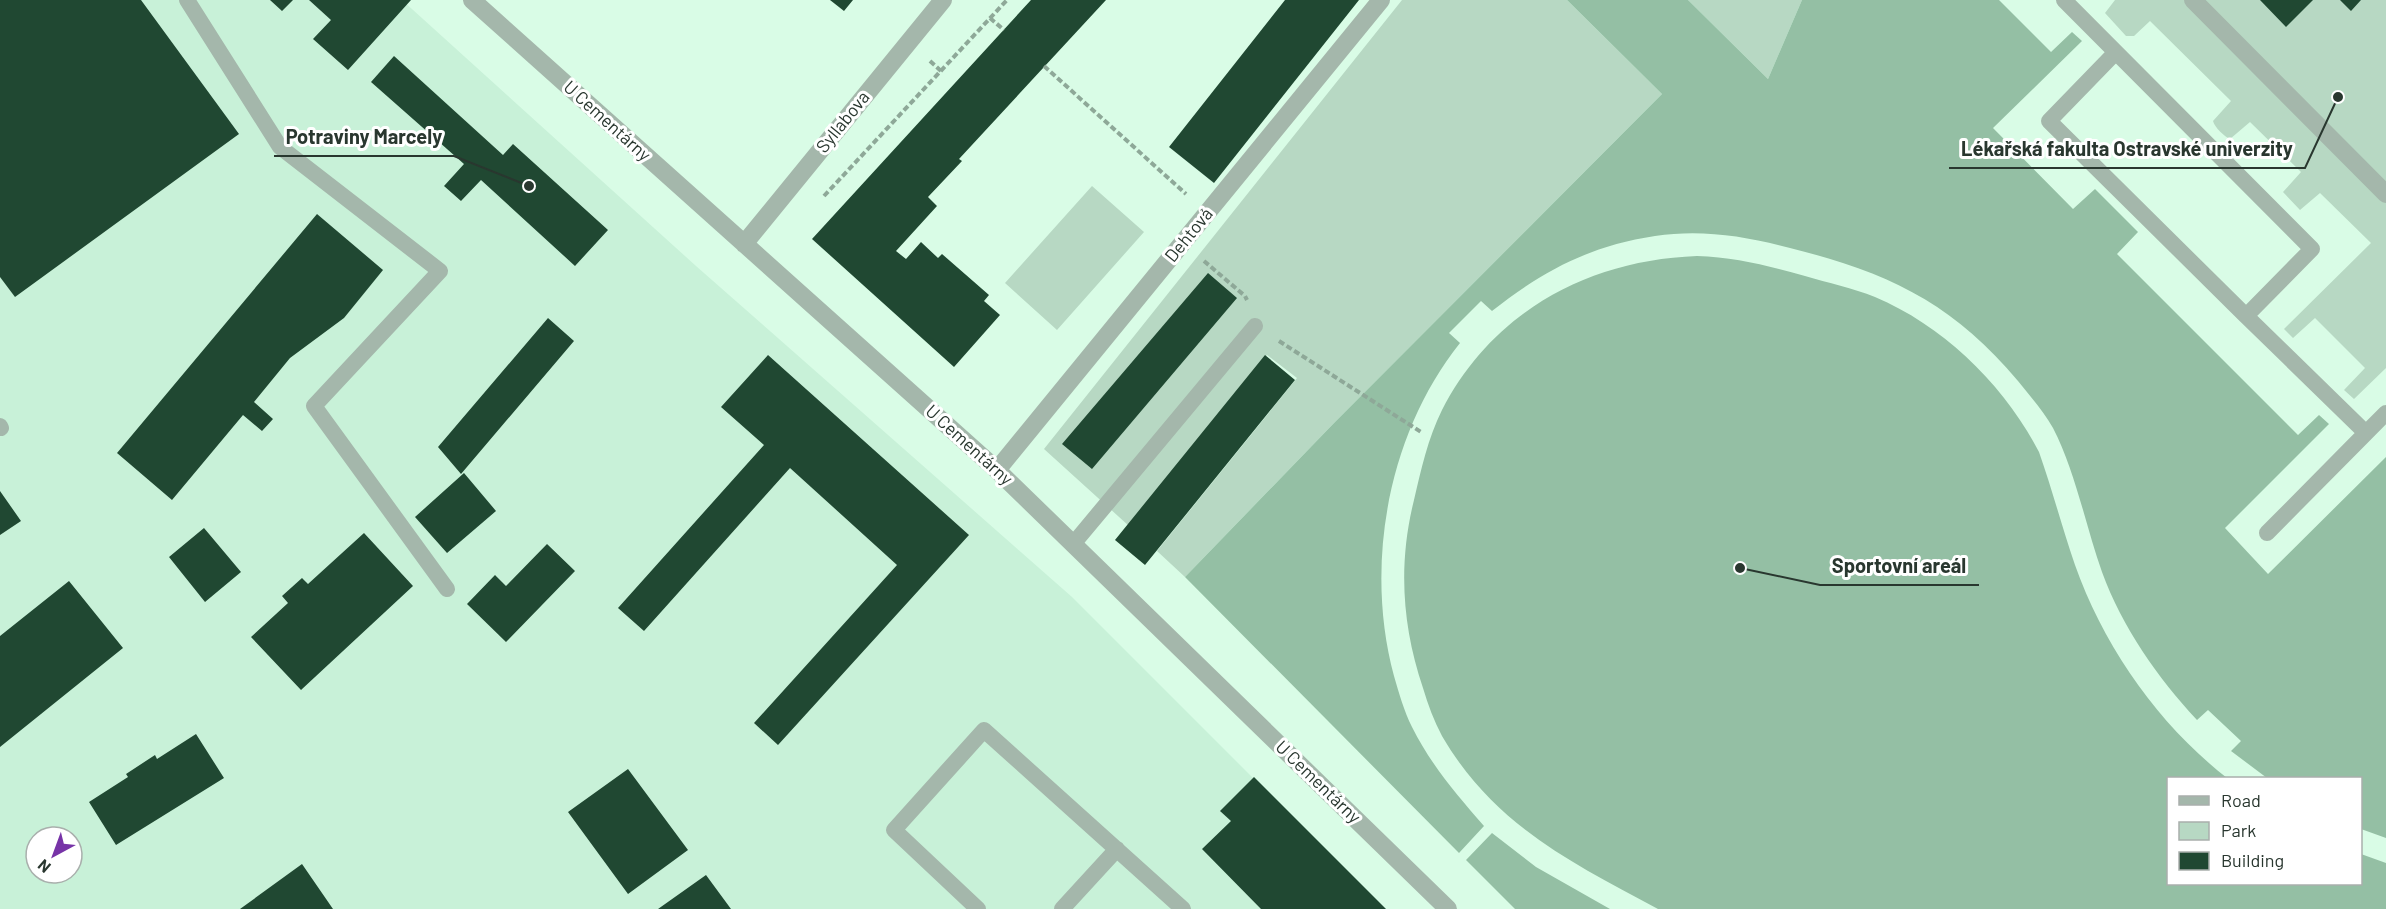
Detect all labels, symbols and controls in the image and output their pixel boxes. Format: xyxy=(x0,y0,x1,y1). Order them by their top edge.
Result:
street label: U Cementárny xyxy=(559,75,656,165)
street label: Syllabova xyxy=(811,86,874,157)
callout: Potraviny Marcely xyxy=(274,118,454,156)
text: Potraviny Marcely xyxy=(286,124,442,148)
callout: Lékařská fakulta Ostravské univerzity xyxy=(1949,130,2305,168)
text: Lékařská fakulta Ostravské univerzity xyxy=(1961,136,2293,160)
street label: Dehtová xyxy=(1160,203,1217,266)
street label: U Cementárny xyxy=(921,399,1018,489)
callout: Sportovní areál xyxy=(1820,547,1979,585)
text: Sportovní areál xyxy=(1832,553,1966,577)
street label: U Cementárny xyxy=(1272,735,1366,827)
legend xyxy=(2167,777,2362,885)
text: Road xyxy=(2221,789,2261,811)
text: Park xyxy=(2221,819,2256,841)
north arrow xyxy=(24,825,84,885)
text: Building xyxy=(2221,849,2284,871)
text: N xyxy=(34,856,54,877)

